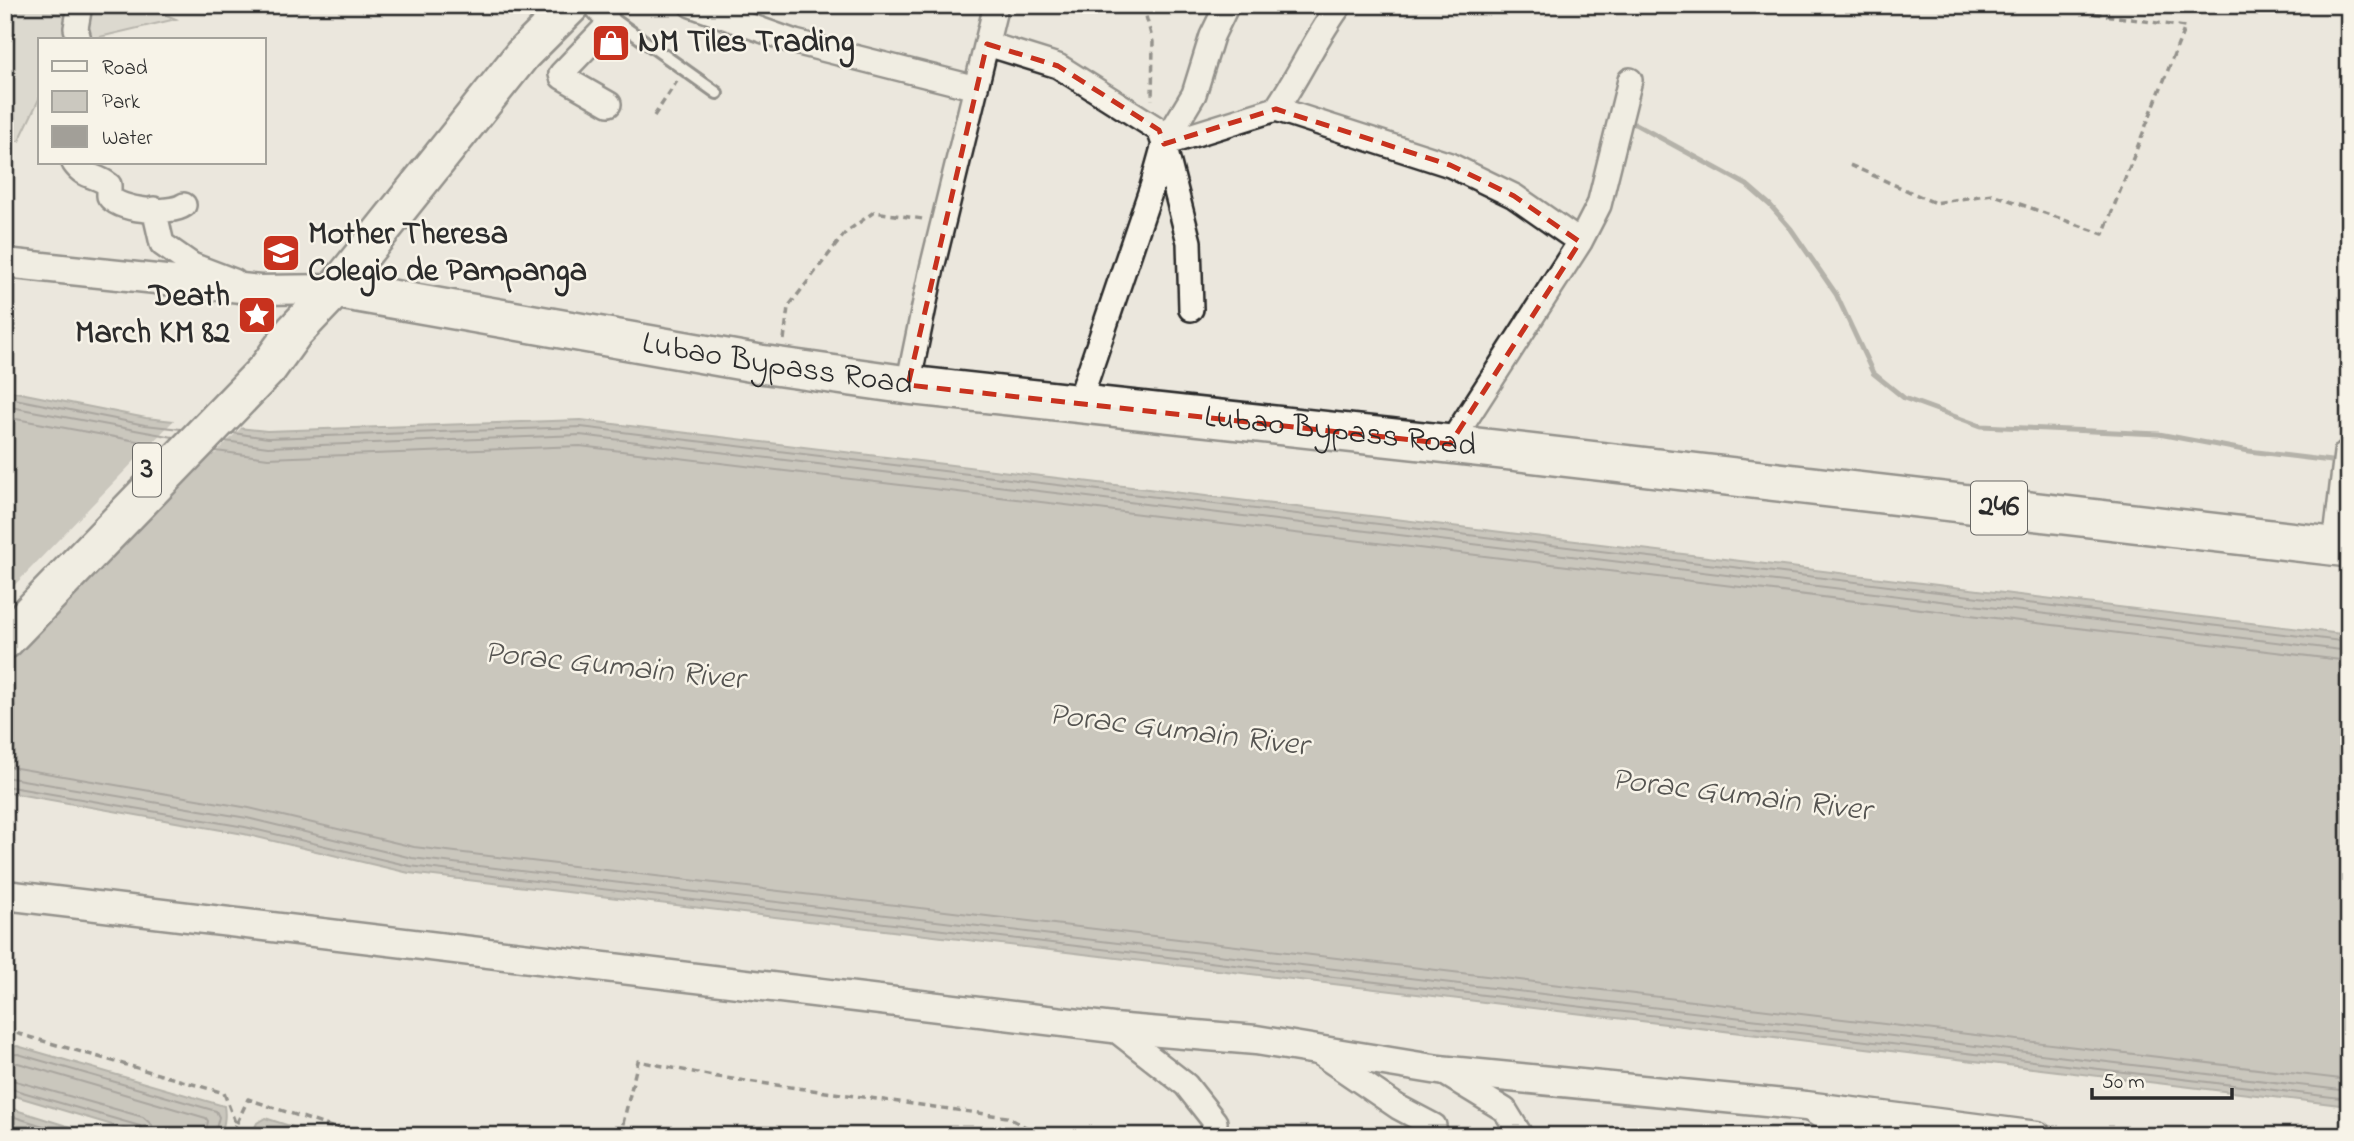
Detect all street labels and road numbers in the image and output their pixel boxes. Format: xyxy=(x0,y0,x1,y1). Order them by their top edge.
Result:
street label: Lubao Bypass Road xyxy=(638,320,916,409)
street label: Lubao Bypass Road xyxy=(1202,394,1479,470)
road number: 3 xyxy=(133,444,161,496)
road number: 246 xyxy=(1971,481,2027,534)

